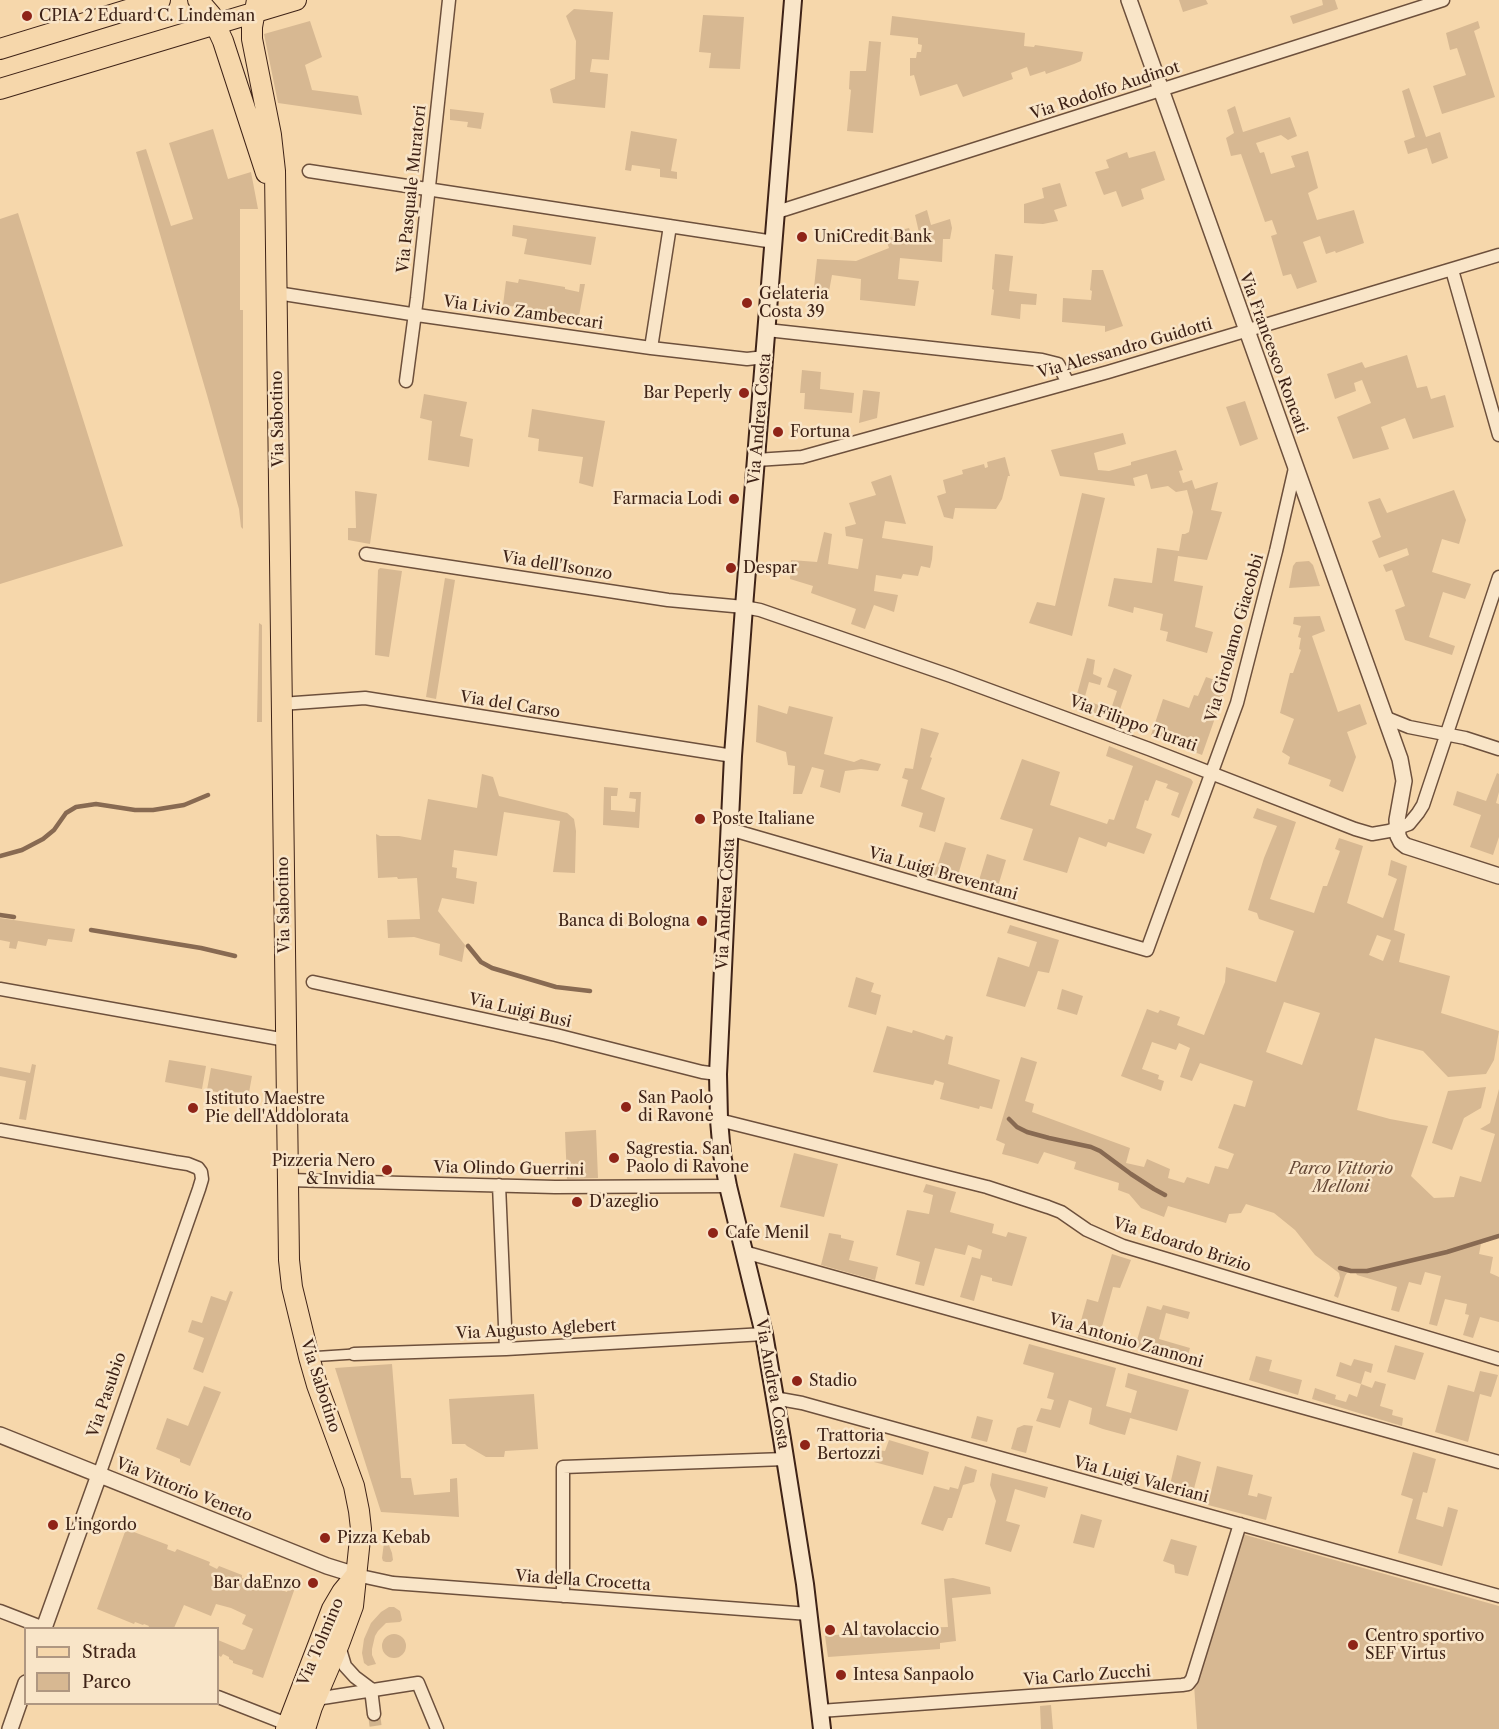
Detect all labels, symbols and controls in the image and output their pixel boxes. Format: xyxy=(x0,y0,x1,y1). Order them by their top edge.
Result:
place label: CPIA 2 Eduard C. Lindeman xyxy=(39,6,255,26)
marker: CPIA 2 Eduard C. Lindeman xyxy=(20,9,34,23)
street label: Via Rodolfo Audinot xyxy=(1028,58,1182,124)
street label: Via Pasquale Muratori xyxy=(394,104,430,274)
place label: UniCredit Bank xyxy=(814,227,932,247)
marker: UniCredit Bank xyxy=(795,230,809,244)
street label: Via Francesco Roncati xyxy=(1235,270,1311,436)
place label: Gelateria Costa 39 xyxy=(759,284,829,322)
street label: Via Livio Zambeccari xyxy=(442,292,604,334)
marker: Gelateria Costa 39 xyxy=(740,296,754,310)
street label: Via Alessandro Guidotti xyxy=(1035,315,1215,383)
street label: Via Andrea Costa xyxy=(745,352,775,486)
street label: Via Sabotino xyxy=(268,370,288,468)
place label: Bar Peperly xyxy=(643,383,732,403)
marker: Bar Peperly xyxy=(737,386,751,400)
place label: Fortuna xyxy=(790,422,850,442)
marker: Fortuna xyxy=(771,425,785,439)
place label: Farmacia Lodi xyxy=(613,489,722,509)
marker: Farmacia Lodi xyxy=(727,492,741,506)
street label: Via dell'Isonzo xyxy=(500,548,614,584)
street label: Via Girolamo Giacobbi xyxy=(1202,552,1268,724)
place label: Despar xyxy=(743,558,797,578)
marker: Despar xyxy=(724,561,738,575)
street label: Via del Carso xyxy=(459,688,561,722)
street label: Via Filippo Turati xyxy=(1066,692,1200,756)
place label: Poste Italiane xyxy=(712,809,815,829)
marker: Poste Italiane xyxy=(693,812,707,826)
street label: Via Andrea Costa xyxy=(713,838,739,970)
street label: Via Luigi Breventani xyxy=(866,843,1020,905)
street label: Via Sabotino xyxy=(274,856,294,954)
place label: Banca di Bologna xyxy=(558,911,690,931)
marker: Banca di Bologna xyxy=(695,914,709,928)
street label: Via Luigi Busi xyxy=(467,990,573,1032)
place label: San Paolo di Ravone xyxy=(638,1088,714,1126)
place label: Istituto Maestre Pie dell'Addolorata xyxy=(205,1089,349,1127)
marker: San Paolo di Ravone xyxy=(619,1100,633,1114)
marker: Istituto Maestre Pie dell'Addolorata xyxy=(186,1101,200,1115)
place label: Sagrestia. San Paolo di Ravone xyxy=(626,1139,749,1177)
place label: Pizzeria Nero & Invidia xyxy=(272,1151,375,1189)
marker: Sagrestia. San Paolo di Ravone xyxy=(607,1151,621,1165)
street label: Via Olindo Guerrini xyxy=(434,1158,584,1180)
park label: Parco Vittorio Melloni xyxy=(1289,1159,1393,1197)
marker: Pizzeria Nero & Invidia xyxy=(380,1163,394,1177)
place label: D'azeglio xyxy=(589,1192,659,1212)
marker: D'azeglio xyxy=(570,1195,584,1209)
street label: Via Edoardo Brizio xyxy=(1110,1214,1254,1276)
place label: Cafe Menil xyxy=(725,1223,809,1243)
marker: Cafe Menil xyxy=(706,1226,720,1240)
street label: Via Antonio Zannoni xyxy=(1047,1310,1205,1372)
street label: Via Augusto Aglebert xyxy=(455,1316,617,1344)
street label: Via Andrea Costa xyxy=(751,1317,793,1451)
street label: Via Sabotino xyxy=(296,1337,344,1435)
street label: Via Pasubio xyxy=(83,1350,131,1440)
place label: Stadio xyxy=(809,1371,857,1391)
marker: Stadio xyxy=(790,1374,804,1388)
place label: Trattoria Bertozzi xyxy=(817,1426,884,1464)
marker: Trattoria Bertozzi xyxy=(798,1438,812,1452)
street label: Via Luigi Valeriani xyxy=(1071,1453,1211,1507)
street label: Via Vittorio Veneto xyxy=(113,1454,255,1526)
place label: L'ingordo xyxy=(65,1515,137,1535)
marker: L'ingordo xyxy=(46,1518,60,1532)
place label: Pizza Kebab xyxy=(337,1528,430,1548)
marker: Pizza Kebab xyxy=(318,1531,332,1545)
street label: Via della Crocetta xyxy=(515,1567,651,1595)
place label: Bar daEnzo xyxy=(213,1573,301,1593)
marker: Bar daEnzo xyxy=(306,1576,320,1590)
street label: Via Tolmino xyxy=(294,1595,348,1689)
place label: Al tavolaccio xyxy=(842,1620,939,1640)
marker: Al tavolaccio xyxy=(823,1623,837,1637)
place label: Centro sportivo SEF Virtus xyxy=(1365,1626,1484,1664)
legend xyxy=(24,1627,219,1705)
marker: Centro sportivo SEF Virtus xyxy=(1346,1638,1360,1652)
text: Strada xyxy=(82,1641,137,1663)
street label: Via Carlo Zucchi xyxy=(1023,1662,1151,1690)
place label: Intesa Sanpaolo xyxy=(853,1665,974,1685)
marker: Intesa Sanpaolo xyxy=(834,1668,848,1682)
text: Parco xyxy=(82,1671,131,1693)

